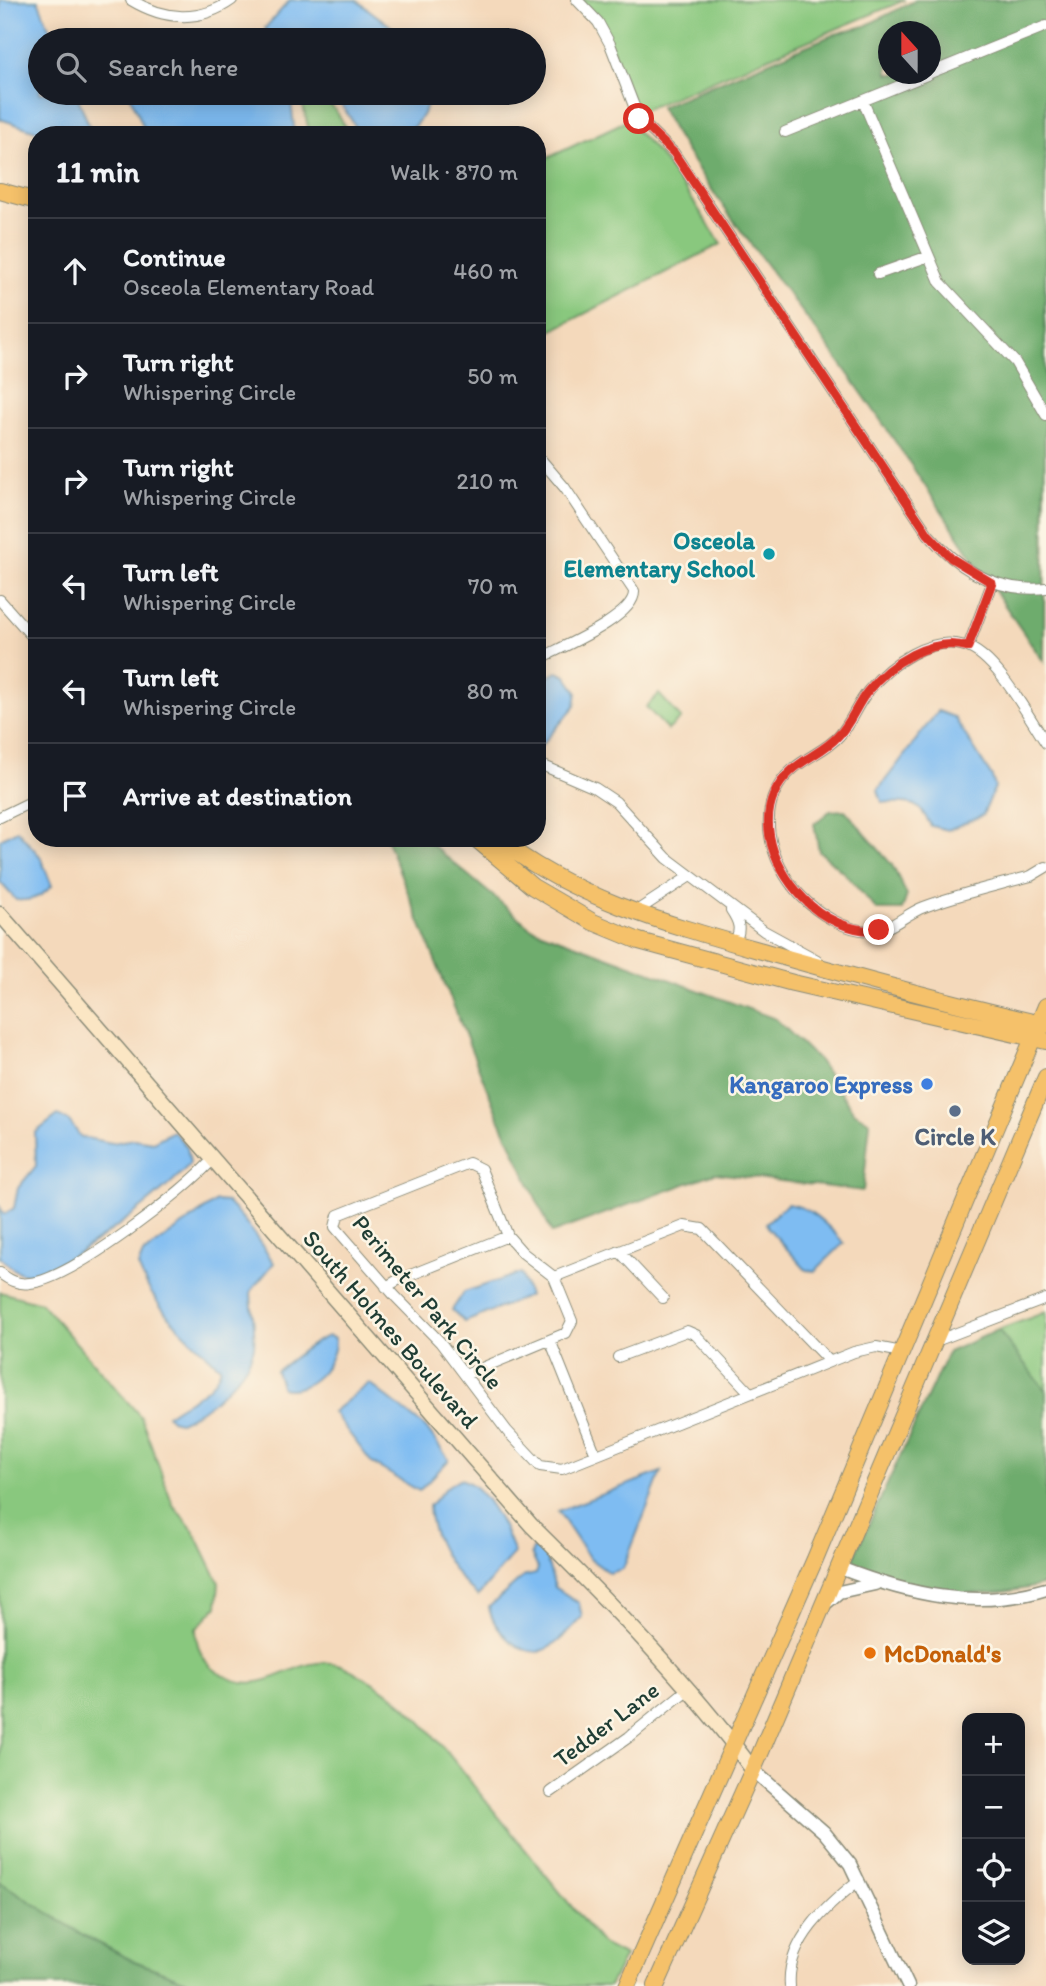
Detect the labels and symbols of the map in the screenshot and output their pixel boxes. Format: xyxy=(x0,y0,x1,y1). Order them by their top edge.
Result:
north arrow xyxy=(878,21,941,84)
route start xyxy=(623,103,654,134)
place label: Osceola Elementary School xyxy=(564,526,756,584)
marker: Osceola Elementary School xyxy=(761,546,777,562)
route end xyxy=(863,914,894,945)
place label: Kangaroo Express xyxy=(729,1070,913,1100)
marker: Kangaroo Express xyxy=(919,1076,935,1092)
marker: Circle K xyxy=(947,1103,963,1119)
place label: Circle K xyxy=(915,1122,996,1151)
street label: Perimeter Park Circle xyxy=(347,1209,509,1395)
street label: South Holmes Boulevard xyxy=(297,1224,485,1434)
place label: McDonald's xyxy=(884,1639,1002,1668)
marker: McDonald's xyxy=(862,1645,878,1661)
street label: Tedder Lane xyxy=(548,1675,664,1773)

